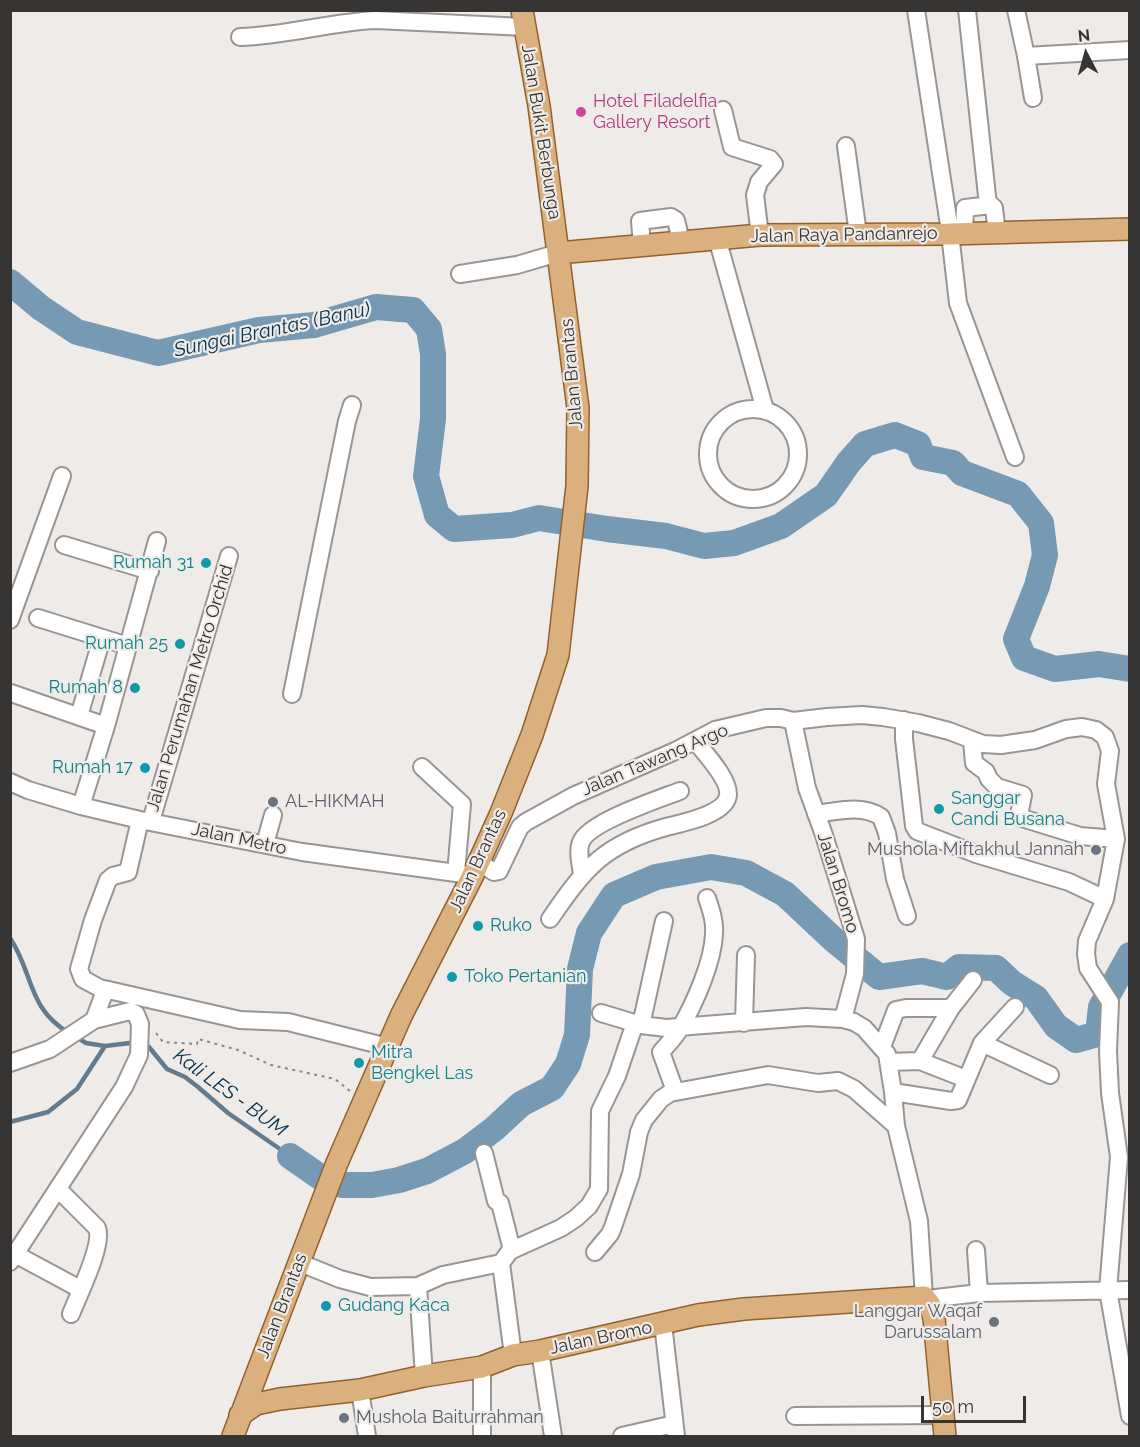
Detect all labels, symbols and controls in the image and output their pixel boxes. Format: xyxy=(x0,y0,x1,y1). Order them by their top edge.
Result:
north arrow xyxy=(1056,24,1116,84)
text: N xyxy=(1077,26,1091,46)
street label: Jalan Bukit Berbunga xyxy=(516,43,566,221)
place label: Hotel Filadelfia Gallery Resort xyxy=(593,91,717,134)
marker: Hotel Filadelfia Gallery Resort xyxy=(574,105,588,119)
street label: Jalan Raya Pandanrejo xyxy=(750,223,938,247)
water label: Sungai Brantas (Banu) xyxy=(172,297,372,363)
street label: Jalan Brantas xyxy=(556,318,588,430)
place label: Rumah 31 xyxy=(113,552,194,574)
marker: Rumah 31 xyxy=(199,556,213,570)
street label: Jalan Perumahan Metro Orchid xyxy=(142,562,238,814)
place label: Rumah 25 xyxy=(85,633,168,655)
marker: Rumah 25 xyxy=(173,637,187,651)
place label: Rumah 8 xyxy=(49,677,123,699)
marker: Rumah 8 xyxy=(128,681,142,695)
street label: Jalan Tawang Argo xyxy=(578,719,732,801)
place label: Rumah 17 xyxy=(52,757,133,779)
marker: Rumah 17 xyxy=(138,761,152,775)
place label: Sanggar Candi Busana xyxy=(951,788,1065,830)
place label: AL-HIKMAH xyxy=(285,791,385,813)
marker: AL-HIKMAH xyxy=(266,795,280,809)
marker: Sanggar Candi Busana xyxy=(932,802,946,816)
street label: Jalan Brantas xyxy=(445,806,511,916)
street label: Jalan Metro xyxy=(189,818,289,860)
street label: Jalan Bromo xyxy=(812,830,864,936)
place label: Mushola Miftakhul Jannah xyxy=(867,839,1084,861)
marker: Mushola Miftakhul Jannah xyxy=(1089,843,1103,857)
place label: Ruko xyxy=(490,915,532,937)
marker: Ruko xyxy=(471,919,485,933)
place label: Toko Pertanian xyxy=(464,966,586,988)
marker: Toko Pertanian xyxy=(445,970,459,984)
place label: Mitra Bengkel Las xyxy=(371,1042,473,1084)
water label: Kali LES - BUM xyxy=(168,1044,292,1142)
marker: Mitra Bengkel Las xyxy=(352,1056,366,1070)
street label: Jalan Brantas xyxy=(252,1250,312,1362)
place label: Gudang Kaca xyxy=(338,1295,450,1317)
marker: Gudang Kaca xyxy=(319,1299,333,1313)
place label: Langgar Waqaf Darussalam xyxy=(854,1301,982,1344)
marker: Langgar Waqaf Darussalam xyxy=(987,1315,1001,1329)
street label: Jalan Bromo xyxy=(548,1317,654,1359)
scale bar xyxy=(924,1384,1029,1422)
text: 50 m xyxy=(932,1396,974,1417)
place label: Mushola Baiturrahman xyxy=(356,1407,544,1429)
marker: Mushola Baiturrahman xyxy=(337,1411,351,1425)

